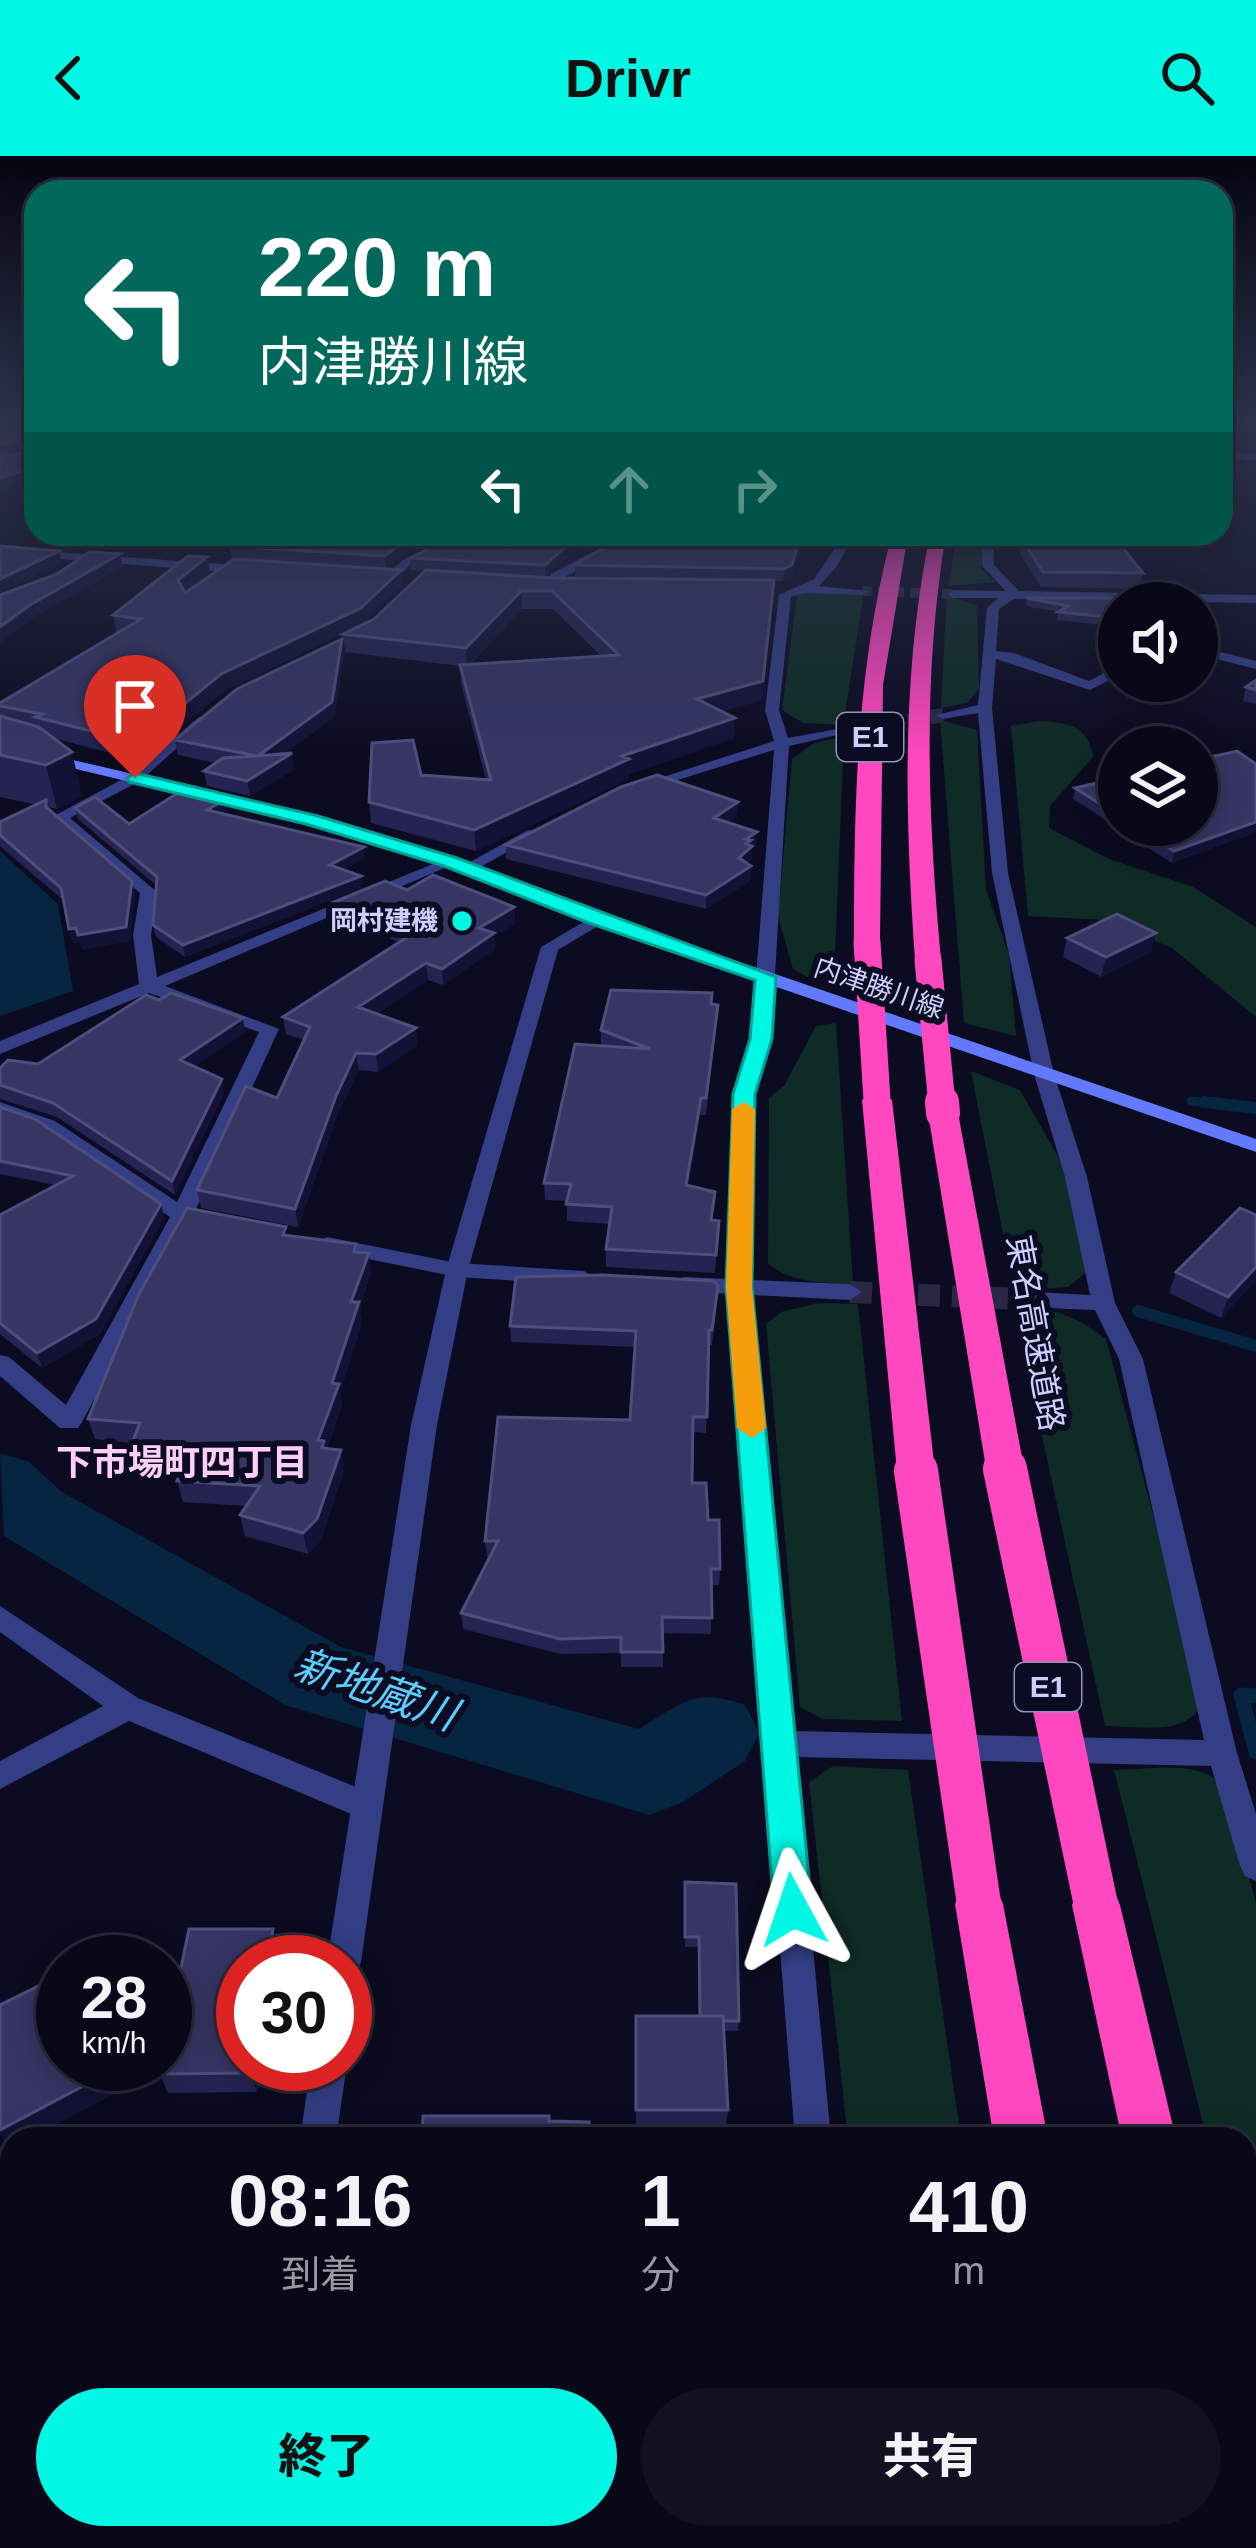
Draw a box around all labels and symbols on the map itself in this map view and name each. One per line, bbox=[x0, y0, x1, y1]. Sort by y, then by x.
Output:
pin bbox=[84, 655, 186, 778]
road number: E1 bbox=[837, 713, 903, 761]
place label: 岡村建機 bbox=[330, 906, 438, 936]
marker: 岡村建機 bbox=[449, 908, 475, 934]
street label: 内津勝川線 bbox=[810, 952, 948, 1024]
street label: 東名高速道路 bbox=[1000, 1232, 1071, 1434]
district label: 下市場町四丁目 bbox=[56, 1442, 308, 1483]
water label: 新地蔵川 bbox=[289, 1640, 467, 1740]
road number: E1 bbox=[1015, 1663, 1081, 1711]
position arrow bbox=[730, 1847, 856, 1973]
speed limit sign: 30 bbox=[216, 1935, 372, 2091]

